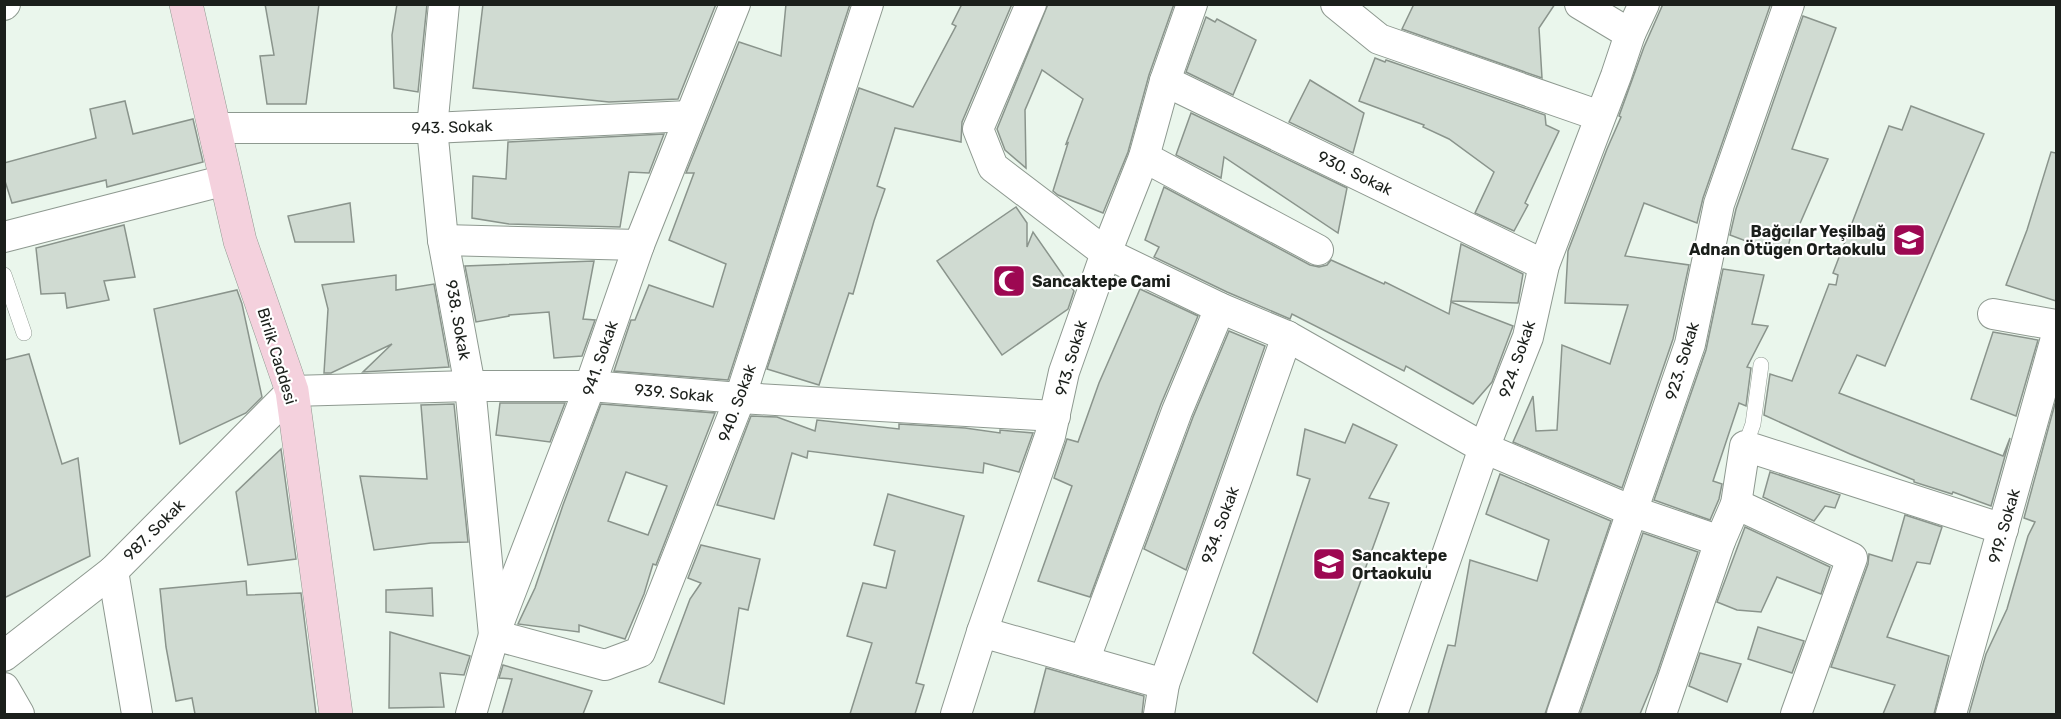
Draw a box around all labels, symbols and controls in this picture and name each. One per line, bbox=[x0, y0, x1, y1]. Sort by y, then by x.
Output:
street label: 943. Sokak bbox=[411, 116, 494, 138]
street label: 930. Sokak bbox=[1314, 147, 1396, 200]
place label: Bağcılar Yeşilbağ Adnan Ötügen Ortaokulu bbox=[1689, 222, 1886, 259]
school or university icon: Bağcılar Yeşilbağ Adnan Ötügen Ortaokulu bbox=[1891, 222, 1927, 258]
mosque icon: Sancaktepe Cami bbox=[991, 263, 1027, 299]
place label: Sancaktepe Cami bbox=[1032, 272, 1170, 291]
street label: 938. Sokak bbox=[442, 278, 475, 362]
street label: Birlik Caddesi bbox=[253, 305, 301, 407]
street label: 941. Sokak bbox=[578, 317, 622, 398]
street label: 913. Sokak bbox=[1051, 317, 1091, 398]
street label: 924. Sokak bbox=[1495, 317, 1539, 400]
street label: 923. Sokak bbox=[1661, 319, 1703, 402]
street label: 940. Sokak bbox=[714, 361, 760, 444]
street label: 939. Sokak bbox=[634, 380, 715, 406]
street label: 934. Sokak bbox=[1197, 483, 1243, 566]
street label: 919. Sokak bbox=[1984, 486, 2024, 566]
street label: 987. Sokak bbox=[119, 495, 189, 565]
school or university icon: Sancaktepe Ortaokulu bbox=[1311, 546, 1347, 582]
place label: Sancaktepe Ortaokulu bbox=[1352, 546, 1447, 583]

